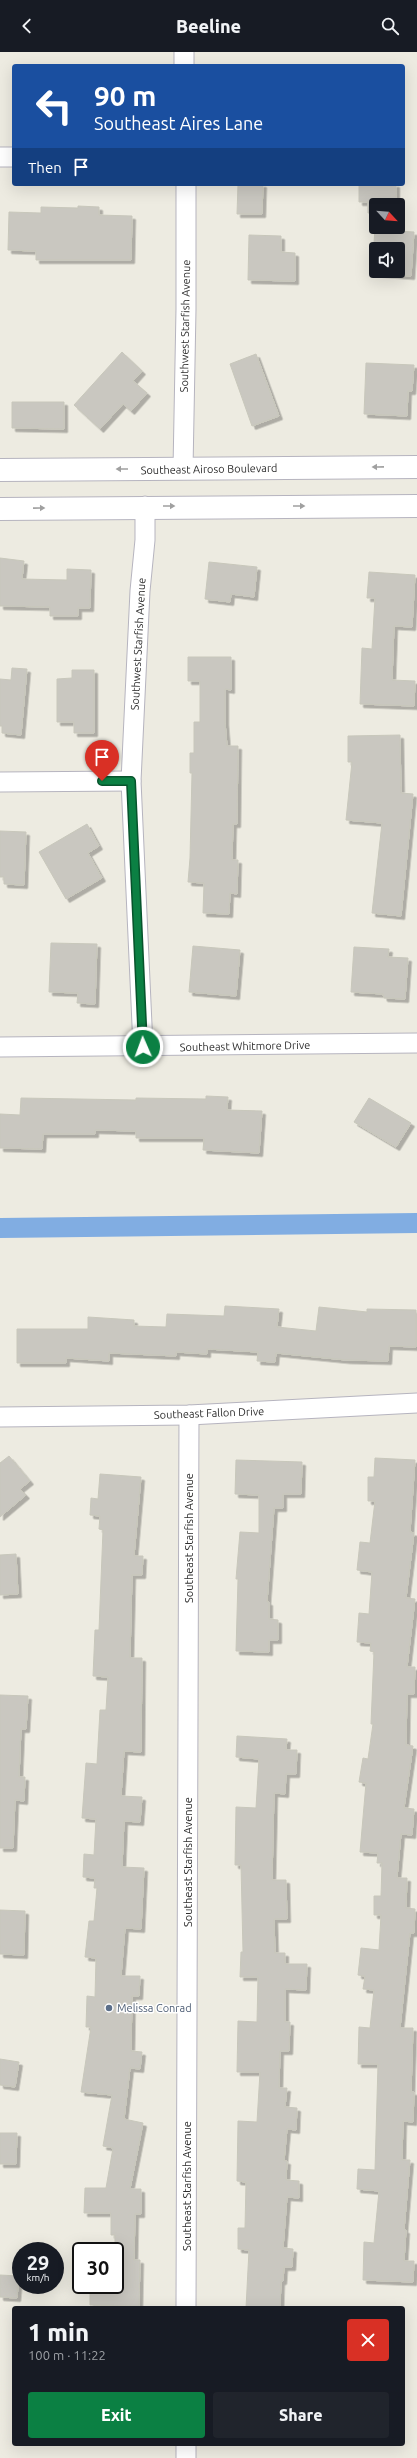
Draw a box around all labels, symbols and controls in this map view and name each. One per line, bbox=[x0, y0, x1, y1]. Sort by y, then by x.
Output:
icon: back bbox=[16, 15, 38, 37]
icon: search bbox=[379, 15, 401, 37]
text: Beeline bbox=[176, 16, 241, 36]
icon: left bbox=[28, 80, 80, 132]
text: 90 m bbox=[94, 80, 156, 111]
text: Southeast Aires Lane bbox=[94, 113, 263, 133]
icon: arrive bbox=[70, 156, 92, 178]
text: Then bbox=[28, 159, 62, 176]
north arrow bbox=[369, 198, 405, 234]
map controls bbox=[369, 198, 405, 278]
button: sound bbox=[369, 242, 405, 278]
street label: Southwest Starfish Avenue bbox=[178, 260, 192, 392]
street label: Southeast Airoso Boulevard bbox=[140, 462, 278, 476]
one-way arrow bbox=[371, 464, 384, 470]
one-way arrow bbox=[116, 466, 128, 473]
one-way arrow bbox=[163, 503, 176, 509]
one-way arrow bbox=[293, 503, 306, 509]
one-way arrow bbox=[33, 505, 46, 511]
street label: Southwest Starfish Avenue bbox=[129, 577, 147, 711]
pin bbox=[85, 740, 119, 781]
icon: arrive bbox=[91, 746, 113, 768]
position arrow bbox=[122, 1026, 164, 1068]
street label: Southeast Whitmore Drive bbox=[180, 1039, 310, 1053]
street label: Southeast Fallon Drive bbox=[154, 1405, 264, 1421]
street label: Southeast Starfish Avenue bbox=[183, 1473, 195, 1603]
street label: Southeast Starfish Avenue bbox=[182, 1797, 194, 1927]
place label: Melissa Conrad bbox=[117, 2002, 192, 2014]
marker: Melissa Conrad bbox=[104, 2003, 114, 2013]
street label: Southeast Starfish Avenue bbox=[181, 2121, 193, 2251]
speed limit sign: 30 bbox=[72, 2242, 124, 2294]
text: 29 bbox=[27, 2251, 49, 2274]
text: km/h bbox=[26, 2272, 50, 2283]
text: 1 min bbox=[28, 2319, 89, 2346]
button: close bbox=[347, 2319, 389, 2361]
text: 100 m · 11:22 bbox=[28, 2348, 106, 2362]
button: Exit bbox=[28, 2392, 205, 2438]
button: Share bbox=[213, 2392, 389, 2438]

